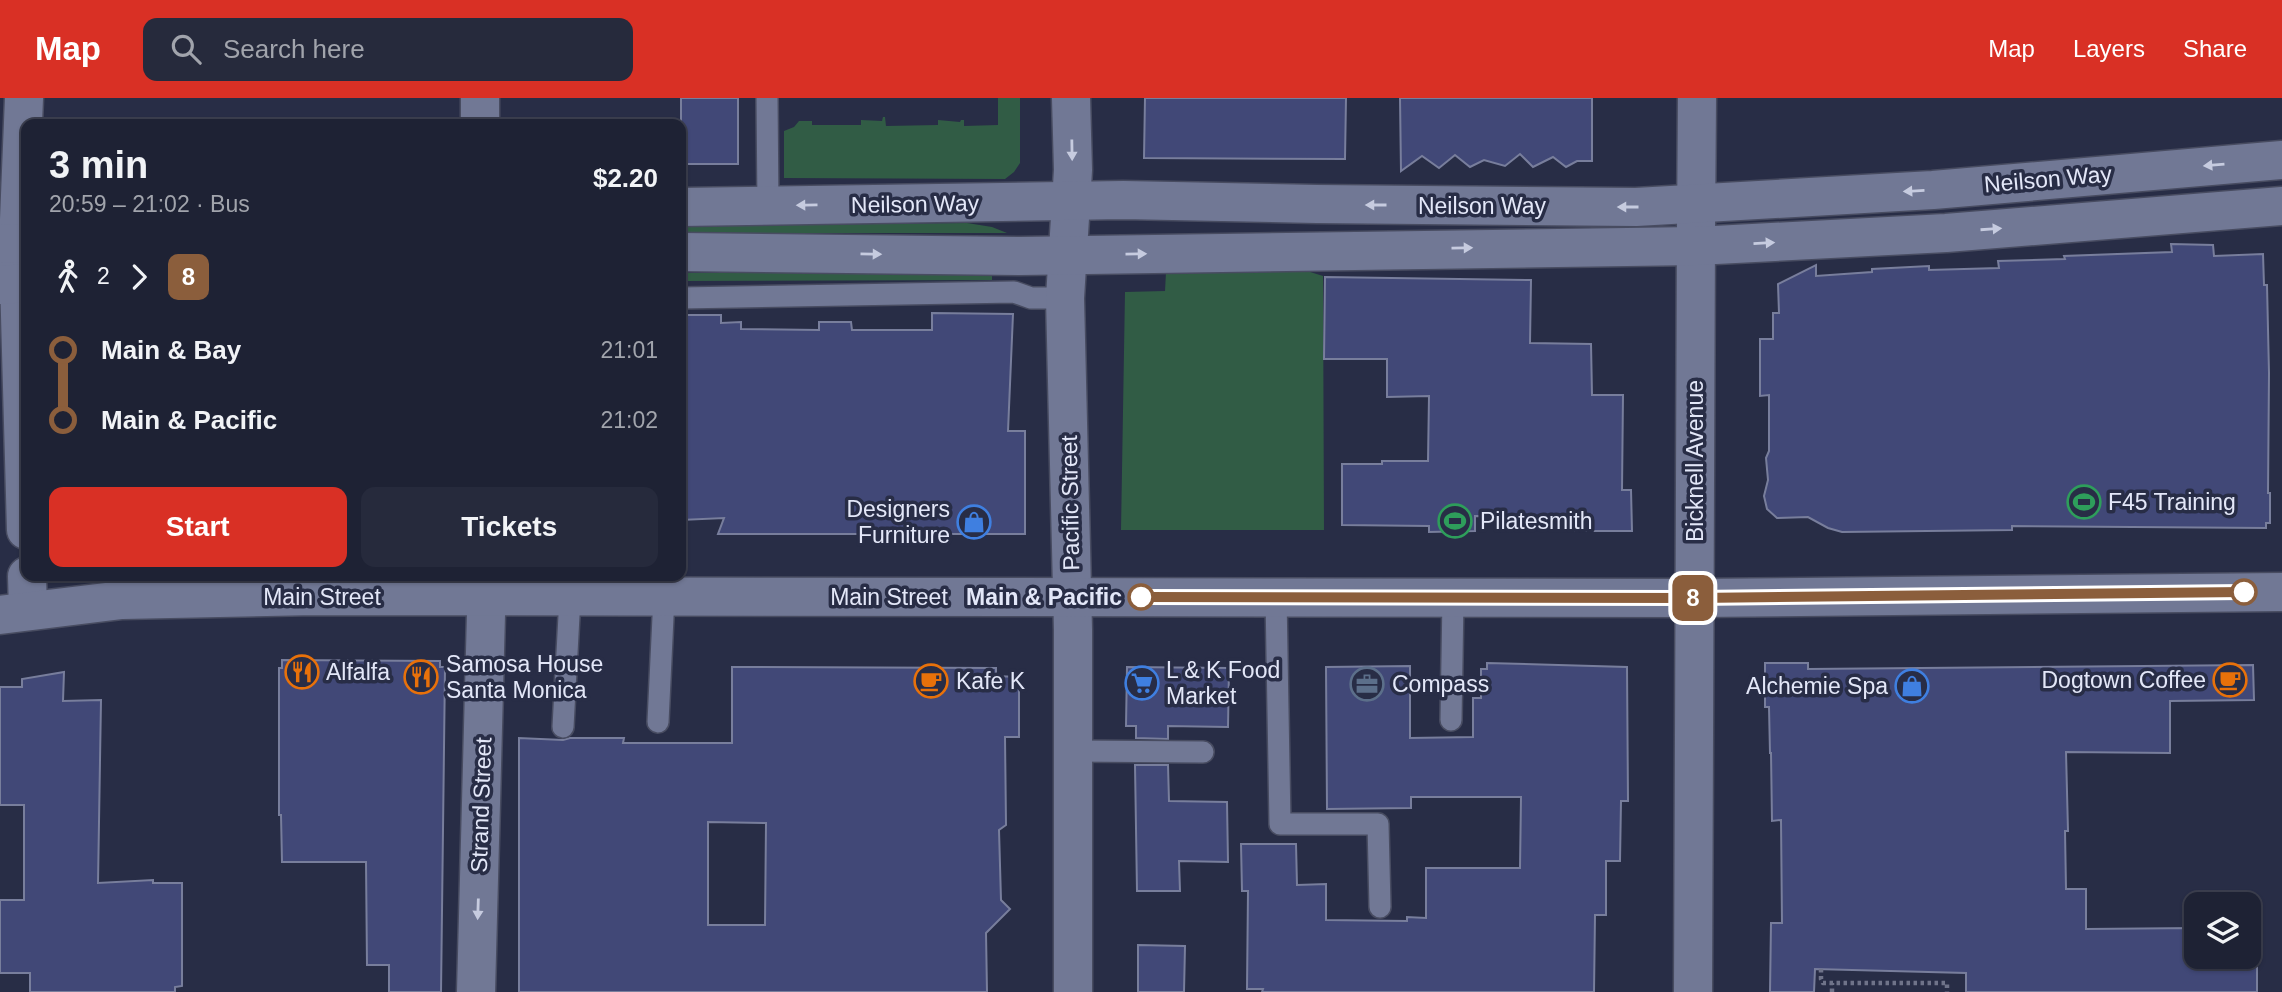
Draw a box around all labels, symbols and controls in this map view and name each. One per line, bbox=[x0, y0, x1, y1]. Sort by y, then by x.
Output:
search box bbox=[143, 18, 633, 81]
text: Map bbox=[35, 30, 101, 67]
icon: search bbox=[167, 30, 205, 68]
text: Search here bbox=[223, 34, 365, 64]
text: Map bbox=[1988, 35, 2035, 62]
text: Layers bbox=[2073, 35, 2145, 62]
text: Share bbox=[2183, 35, 2247, 62]
one-way arrow bbox=[1067, 139, 1078, 161]
text: 3 min bbox=[49, 144, 148, 186]
street label: Neilson Way bbox=[1983, 160, 2114, 198]
one-way arrow bbox=[2203, 160, 2225, 171]
text: $2.20 bbox=[593, 163, 658, 193]
one-way arrow bbox=[1903, 185, 1925, 196]
street label: Neilson Way bbox=[851, 190, 980, 218]
text: 20:59 – 21:02 · Bus bbox=[49, 191, 250, 217]
street label: Neilson Way bbox=[1418, 193, 1547, 219]
one-way arrow bbox=[796, 199, 818, 211]
one-way arrow bbox=[1365, 199, 1387, 211]
one-way arrow bbox=[1617, 201, 1639, 213]
one-way arrow bbox=[1981, 223, 2003, 234]
one-way arrow bbox=[1754, 237, 1776, 248]
one-way arrow bbox=[1451, 243, 1473, 254]
one-way arrow bbox=[861, 248, 883, 260]
one-way arrow bbox=[1126, 248, 1148, 260]
icon: walk bbox=[49, 258, 87, 296]
icon: forward bbox=[120, 258, 158, 296]
text: 2 bbox=[97, 263, 110, 289]
text: 8 bbox=[182, 263, 195, 290]
text: Main & Bay bbox=[101, 335, 241, 365]
text: 21:01 bbox=[600, 337, 658, 363]
street label: Bicknell Avenue bbox=[1682, 380, 1708, 542]
text: Main & Pacific bbox=[101, 405, 277, 435]
text: 21:02 bbox=[600, 407, 658, 433]
street label: Pacific Street bbox=[1056, 434, 1084, 571]
sports icon: F45 Training bbox=[2065, 483, 2103, 521]
button: Start bbox=[49, 487, 347, 567]
button: Tickets bbox=[361, 487, 658, 567]
place label: F45 Training bbox=[2108, 489, 2236, 515]
place label: Designers Furniture bbox=[846, 496, 950, 548]
sports icon: Pilatesmith bbox=[1436, 502, 1474, 540]
shop icon: Designers Furniture bbox=[955, 503, 993, 541]
place label: Pilatesmith bbox=[1480, 508, 1592, 534]
line badge: 8 bbox=[1670, 575, 1716, 621]
unlabelled marker bbox=[2231, 579, 2257, 605]
street label: Main Street bbox=[263, 584, 381, 610]
street label: Main Street bbox=[830, 584, 948, 610]
place label: Main & Pacific bbox=[966, 584, 1122, 610]
marker: Main & Pacific bbox=[1128, 584, 1154, 610]
text: 8 bbox=[1686, 584, 1700, 611]
place label: Samosa House Santa Monica bbox=[446, 651, 603, 703]
restaurant icon: Alfalfa bbox=[283, 653, 321, 691]
place label: L & K Food Market bbox=[1166, 657, 1280, 709]
restaurant icon: Samosa House Santa Monica bbox=[402, 658, 440, 696]
place label: Alfalfa bbox=[326, 659, 390, 685]
cafe icon: Dogtown Coffee bbox=[2211, 661, 2249, 699]
cafe icon: Kafe K bbox=[912, 662, 950, 700]
supermarket icon: L & K Food Market bbox=[1123, 664, 1161, 702]
office icon: Compass bbox=[1348, 665, 1386, 703]
shop icon: Alchemie Spa bbox=[1893, 667, 1931, 705]
place label: Dogtown Coffee bbox=[2041, 667, 2206, 693]
place label: Kafe K bbox=[956, 668, 1026, 694]
place label: Compass bbox=[1392, 671, 1489, 697]
place label: Alchemie Spa bbox=[1746, 673, 1888, 699]
street label: Strand Street bbox=[466, 736, 496, 873]
map controls bbox=[2184, 892, 2261, 969]
button: layers bbox=[2184, 892, 2261, 969]
one-way arrow bbox=[472, 899, 484, 921]

